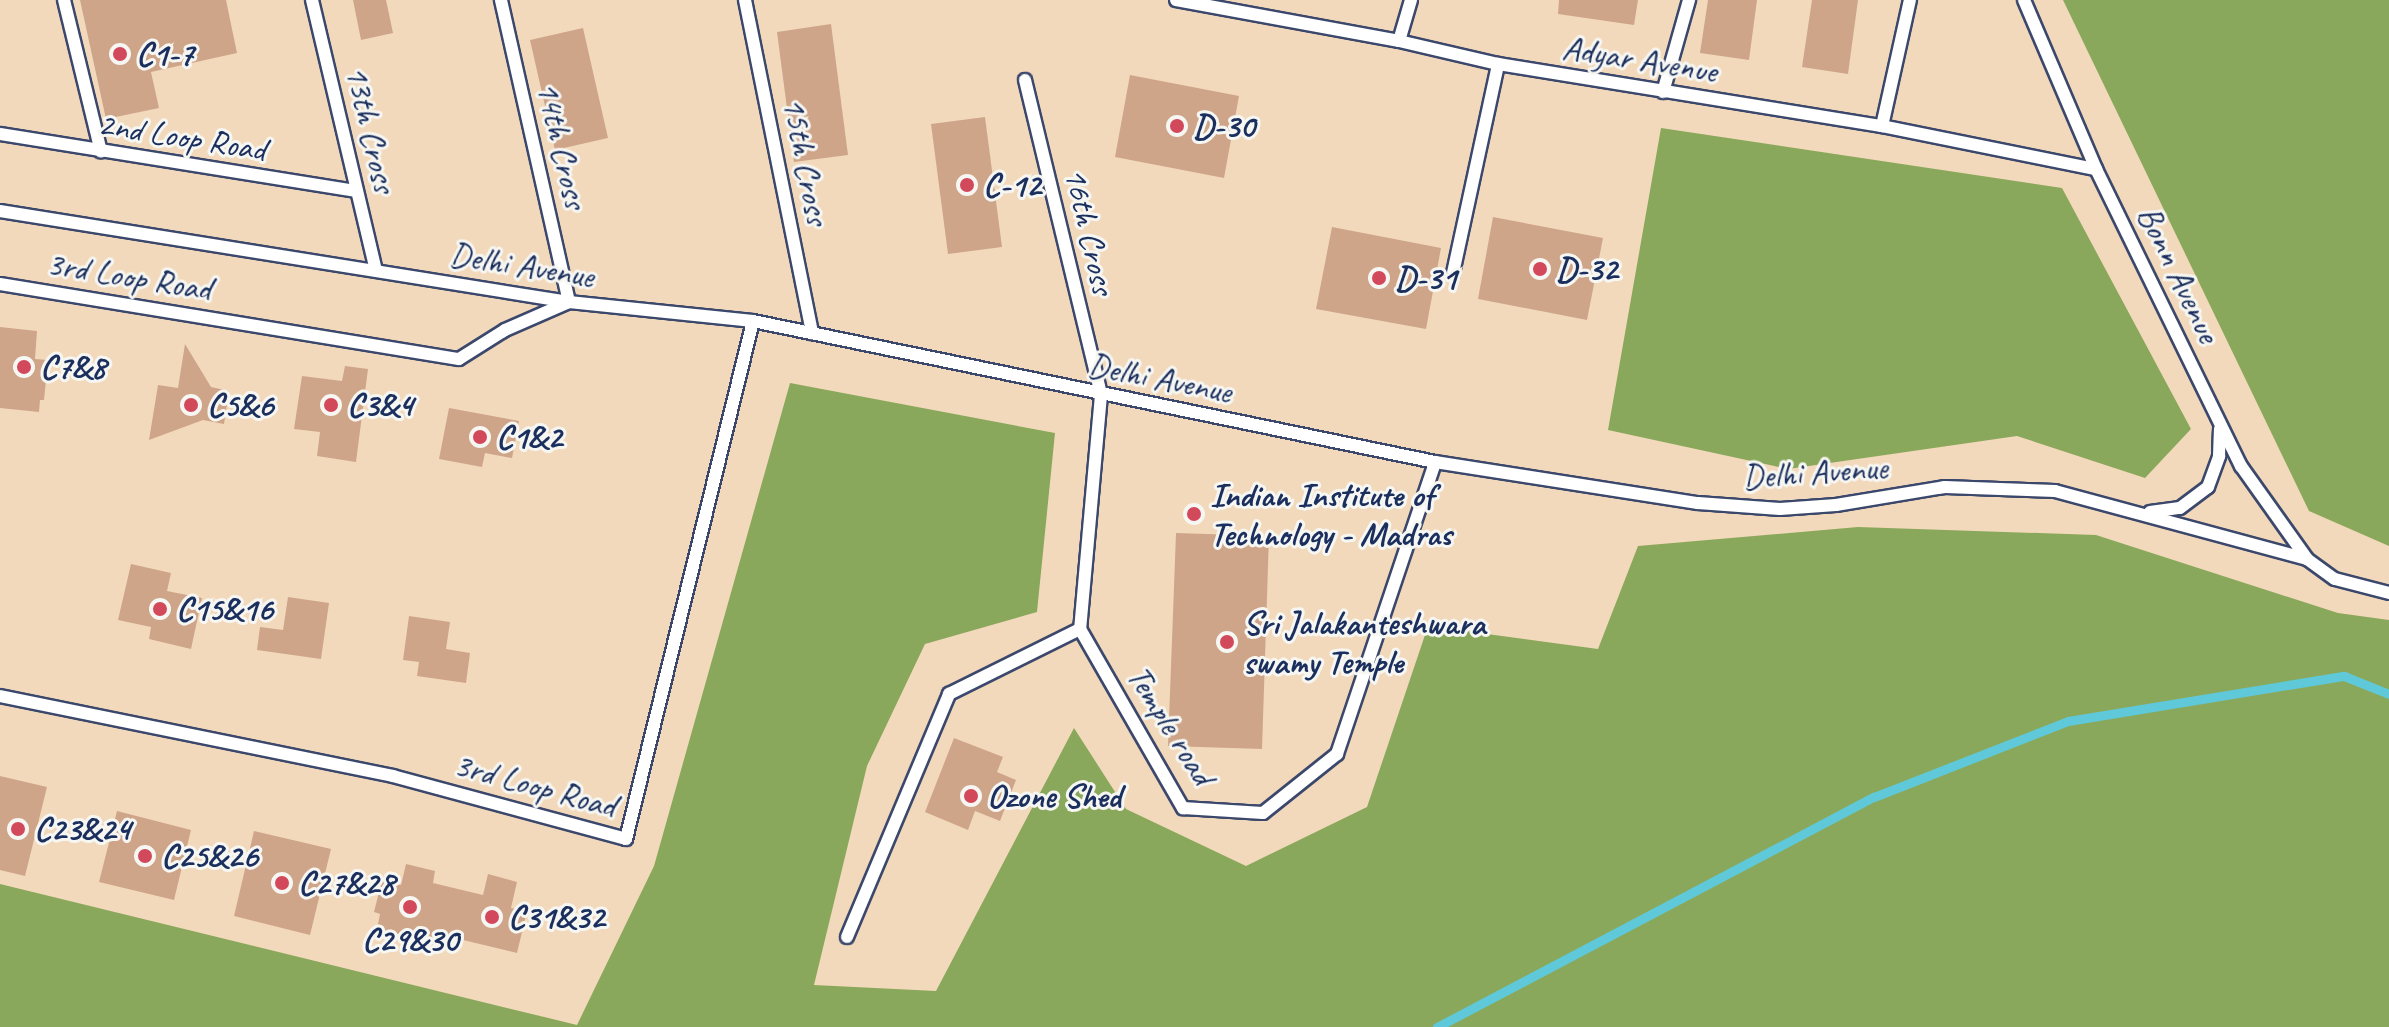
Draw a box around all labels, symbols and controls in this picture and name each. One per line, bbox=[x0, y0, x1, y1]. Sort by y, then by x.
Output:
street label: Adyar Avenue bbox=[1560, 27, 1720, 91]
place label: C1-7 bbox=[136, 34, 194, 74]
marker: C1-7 bbox=[111, 45, 129, 63]
street label: 13th Cross bbox=[337, 62, 405, 196]
street label: 14th Cross bbox=[528, 78, 596, 212]
street label: 15th Cross bbox=[774, 94, 838, 228]
street label: 2nd Loop Road bbox=[96, 103, 268, 169]
place label: D-30 bbox=[1193, 106, 1255, 146]
marker: D-30 bbox=[1168, 117, 1186, 135]
street label: 16th Cross bbox=[1056, 164, 1124, 298]
place label: C-12 bbox=[983, 165, 1041, 205]
marker: C-12 bbox=[958, 176, 976, 194]
street label: Bonn Avenue bbox=[2129, 199, 2229, 349]
street label: Delhi Avenue bbox=[447, 233, 597, 297]
street label: 3rd Loop Road bbox=[44, 243, 214, 309]
place label: D-32 bbox=[1556, 249, 1618, 289]
place label: D-31 bbox=[1395, 258, 1457, 298]
marker: D-32 bbox=[1531, 260, 1549, 278]
marker: D-31 bbox=[1370, 269, 1388, 287]
street label: Delhi Avenue bbox=[1085, 344, 1235, 412]
place label: C7&8 bbox=[40, 347, 106, 387]
marker: C7&8 bbox=[15, 358, 33, 376]
place label: C5&6 bbox=[207, 385, 273, 425]
place label: C3&4 bbox=[347, 385, 413, 425]
marker: C5&6 bbox=[182, 396, 200, 414]
marker: C3&4 bbox=[322, 396, 340, 414]
place label: C1&2 bbox=[496, 417, 562, 457]
marker: C1&2 bbox=[471, 428, 489, 446]
street label: Delhi Avenue bbox=[1741, 447, 1889, 497]
place label: Indian Institute of Technology - Madras bbox=[1210, 474, 1451, 554]
marker: Indian Institute of Technology - Madras bbox=[1185, 505, 1203, 523]
place label: C15&16 bbox=[176, 589, 273, 629]
marker: C15&16 bbox=[151, 600, 169, 618]
place label: Sri Jalakanteshwara swamy Temple bbox=[1243, 602, 1483, 682]
marker: Sri Jalakanteshwara swamy Temple bbox=[1218, 633, 1236, 651]
street label: Temple road bbox=[1119, 658, 1223, 792]
street label: 3rd Loop Road bbox=[450, 744, 620, 826]
place label: Ozone Shed bbox=[987, 776, 1122, 816]
marker: Ozone Shed bbox=[962, 787, 980, 805]
place label: C23&24 bbox=[34, 809, 131, 849]
marker: C23&24 bbox=[9, 820, 27, 838]
place label: C25&26 bbox=[161, 836, 258, 876]
marker: C25&26 bbox=[136, 847, 154, 865]
place label: C27&28 bbox=[298, 863, 394, 903]
marker: C27&28 bbox=[273, 874, 291, 892]
place label: C31&32 bbox=[508, 897, 605, 937]
marker: C29&30 bbox=[401, 898, 419, 916]
marker: C31&32 bbox=[483, 908, 501, 926]
place label: C29&30 bbox=[362, 920, 458, 960]

